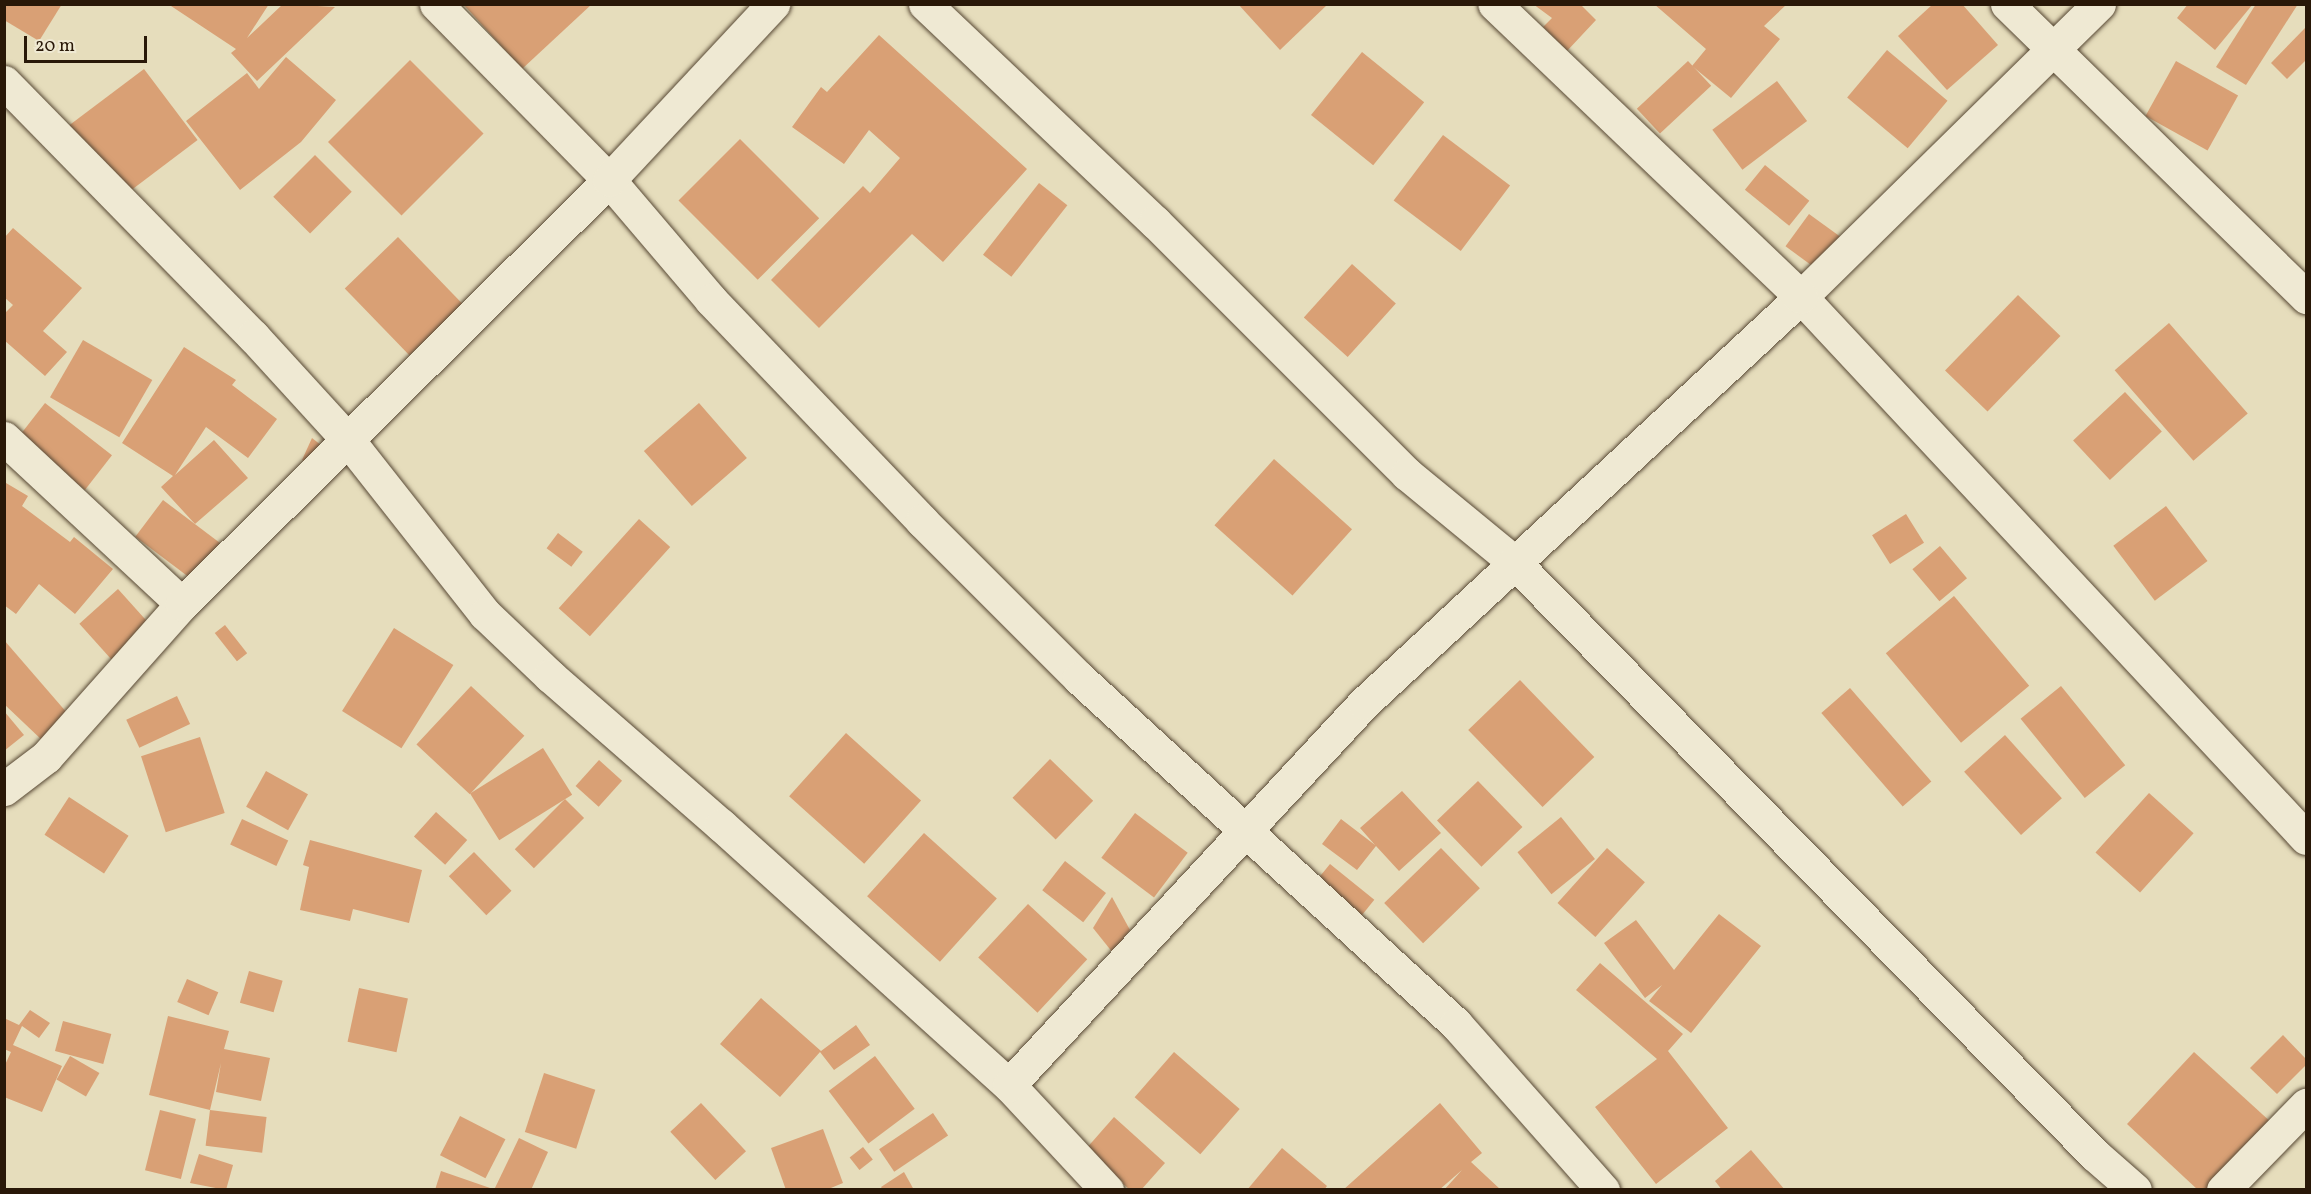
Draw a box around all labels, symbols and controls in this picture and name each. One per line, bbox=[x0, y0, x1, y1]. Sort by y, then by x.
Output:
scale bar bbox=[27, 24, 150, 62]
text: 20 m bbox=[35, 34, 75, 59]

